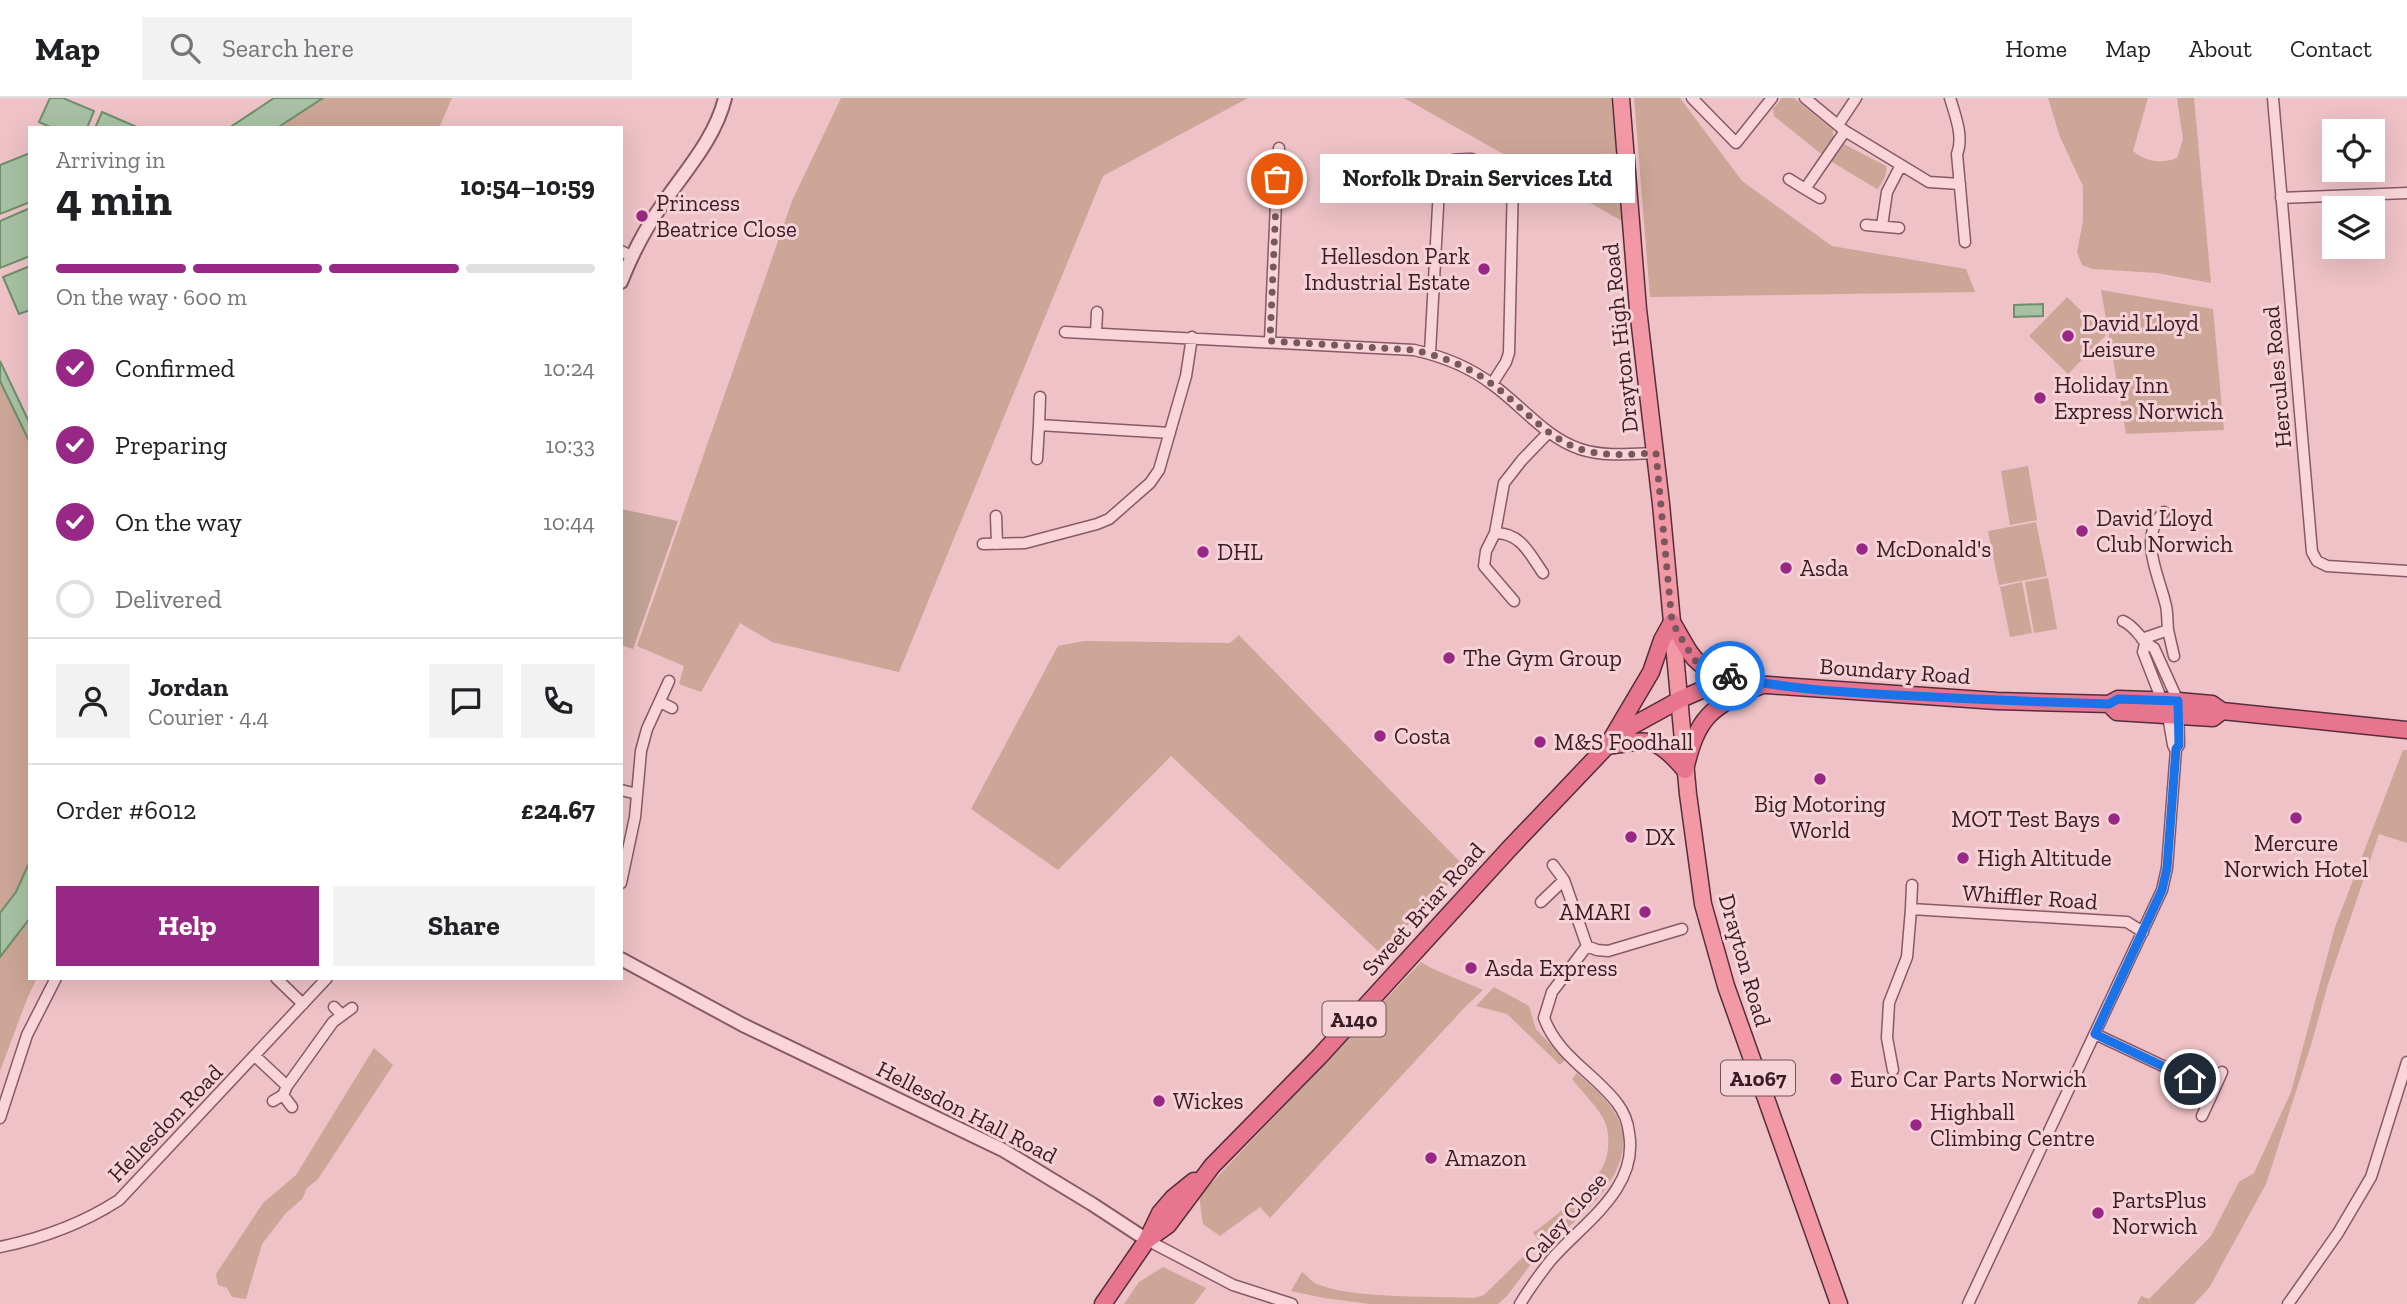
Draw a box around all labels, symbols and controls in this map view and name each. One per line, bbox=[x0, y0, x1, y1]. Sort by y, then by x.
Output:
search box bbox=[142, 17, 632, 80]
text: Map bbox=[35, 29, 100, 68]
icon: search bbox=[166, 29, 204, 67]
text: Search here bbox=[222, 32, 354, 64]
text: Home bbox=[2005, 34, 2067, 63]
text: Map bbox=[2105, 34, 2151, 63]
text: About bbox=[2189, 34, 2252, 63]
text: Contact bbox=[2290, 34, 2372, 63]
map controls bbox=[2322, 119, 2385, 259]
button: locate bbox=[2322, 119, 2385, 182]
text: Arriving in bbox=[56, 146, 165, 174]
pin bbox=[1247, 149, 1307, 209]
callout: Norfolk Drain Services Ltd bbox=[1319, 154, 1634, 204]
icon: bag bbox=[1258, 160, 1296, 198]
text: Norfolk Drain Services Ltd bbox=[1343, 164, 1612, 192]
text: 10:54–10:59 bbox=[460, 170, 595, 202]
text: 4 min bbox=[56, 172, 172, 227]
place label: Princess Beatrice Close bbox=[656, 189, 797, 243]
button: layers bbox=[2322, 196, 2385, 259]
marker: Princess Beatrice Close bbox=[634, 208, 650, 224]
street label: Drayton High Road bbox=[1596, 241, 1644, 434]
place label: Hellesdon Park Industrial Estate bbox=[1304, 242, 1470, 296]
marker: Hellesdon Park Industrial Estate bbox=[1476, 261, 1492, 277]
text: On the way · 600 m bbox=[56, 283, 247, 311]
street label: Hercules Road bbox=[2257, 304, 2297, 449]
place label: David Lloyd Leisure bbox=[2082, 309, 2199, 363]
marker: David Lloyd Leisure bbox=[2060, 328, 2076, 344]
icon: check bbox=[56, 349, 94, 387]
text: Confirmed bbox=[115, 352, 235, 384]
text: 10:24 bbox=[544, 354, 595, 382]
place label: Holiday Inn Express Norwich bbox=[2054, 371, 2223, 425]
marker: Holiday Inn Express Norwich bbox=[2032, 390, 2048, 406]
icon: check bbox=[56, 426, 94, 464]
text: Preparing bbox=[115, 429, 227, 461]
text: 10:33 bbox=[545, 431, 595, 459]
icon: check bbox=[56, 503, 94, 541]
place label: David Lloyd Club Norwich bbox=[2096, 504, 2233, 558]
text: On the way bbox=[115, 506, 242, 538]
text: 10:44 bbox=[543, 508, 595, 536]
marker: David Lloyd Club Norwich bbox=[2074, 523, 2090, 539]
place label: McDonald's bbox=[1876, 535, 1991, 563]
place label: DHL bbox=[1217, 538, 1263, 566]
marker: McDonald's bbox=[1854, 541, 1870, 557]
marker: DHL bbox=[1195, 544, 1211, 560]
place label: Asda bbox=[1800, 554, 1849, 582]
marker: Asda bbox=[1778, 560, 1794, 576]
text: Delivered bbox=[115, 583, 222, 615]
courier bbox=[1695, 641, 1765, 711]
place label: The Gym Group bbox=[1463, 644, 1622, 672]
marker: The Gym Group bbox=[1441, 650, 1457, 666]
street label: Boundary Road bbox=[1819, 652, 1972, 690]
icon: bike bbox=[1711, 657, 1749, 695]
button: person bbox=[56, 664, 130, 738]
button: chat bbox=[429, 664, 503, 738]
button: phone bbox=[521, 664, 595, 738]
text: Jordan bbox=[148, 671, 228, 703]
text: Courier · 4.4 bbox=[148, 703, 269, 731]
place label: Costa bbox=[1394, 722, 1450, 750]
marker: Costa bbox=[1372, 728, 1388, 744]
place label: M&S Foodhall bbox=[1554, 728, 1693, 756]
marker: M&S Foodhall bbox=[1532, 734, 1548, 750]
marker: Big Motoring World bbox=[1812, 771, 1828, 787]
place label: Big Motoring World bbox=[1754, 790, 1886, 844]
text: Order #6012 bbox=[56, 794, 196, 826]
text: £24.67 bbox=[521, 794, 595, 826]
place label: MOT Test Bays bbox=[1951, 805, 2100, 833]
marker: Mercure Norwich Hotel bbox=[2288, 810, 2304, 826]
marker: MOT Test Bays bbox=[2106, 811, 2122, 827]
place label: DX bbox=[1645, 823, 1675, 851]
marker: DX bbox=[1623, 829, 1639, 845]
place label: Mercure Norwich Hotel bbox=[2224, 829, 2368, 883]
street label: Sweet Briar Road bbox=[1356, 836, 1490, 982]
place label: High Altitude bbox=[1977, 844, 2111, 872]
marker: High Altitude bbox=[1955, 850, 1971, 866]
street label: Whiffler Road bbox=[1961, 878, 2099, 916]
button: Help bbox=[56, 886, 319, 966]
button: Share bbox=[333, 886, 595, 966]
street label: Drayton Road bbox=[1713, 891, 1777, 1030]
place label: AMARI bbox=[1559, 898, 1631, 926]
marker: AMARI bbox=[1637, 904, 1653, 920]
place label: Asda Express bbox=[1485, 954, 1618, 982]
marker: Asda Express bbox=[1463, 960, 1479, 976]
road number: A140 bbox=[1322, 1002, 1386, 1037]
pin bbox=[2160, 1049, 2220, 1109]
street label: Hellesdon Hall Road bbox=[872, 1054, 1062, 1170]
street label: Hellesdon Road bbox=[102, 1058, 228, 1188]
road number: A1067 bbox=[1721, 1060, 1795, 1096]
icon: home bbox=[2171, 1060, 2209, 1098]
place label: Euro Car Parts Norwich bbox=[1850, 1065, 2087, 1093]
marker: Euro Car Parts Norwich bbox=[1828, 1071, 1844, 1087]
place label: Wickes bbox=[1173, 1087, 1244, 1115]
marker: Wickes bbox=[1151, 1093, 1167, 1109]
place label: Highball Climbing Centre bbox=[1930, 1098, 2095, 1152]
marker: Highball Climbing Centre bbox=[1908, 1117, 1924, 1133]
place label: Amazon bbox=[1445, 1144, 1527, 1172]
marker: Amazon bbox=[1423, 1150, 1439, 1166]
street label: Caley Close bbox=[1518, 1166, 1612, 1270]
place label: PartsPlus Norwich bbox=[2112, 1186, 2206, 1240]
marker: PartsPlus Norwich bbox=[2090, 1205, 2106, 1221]

